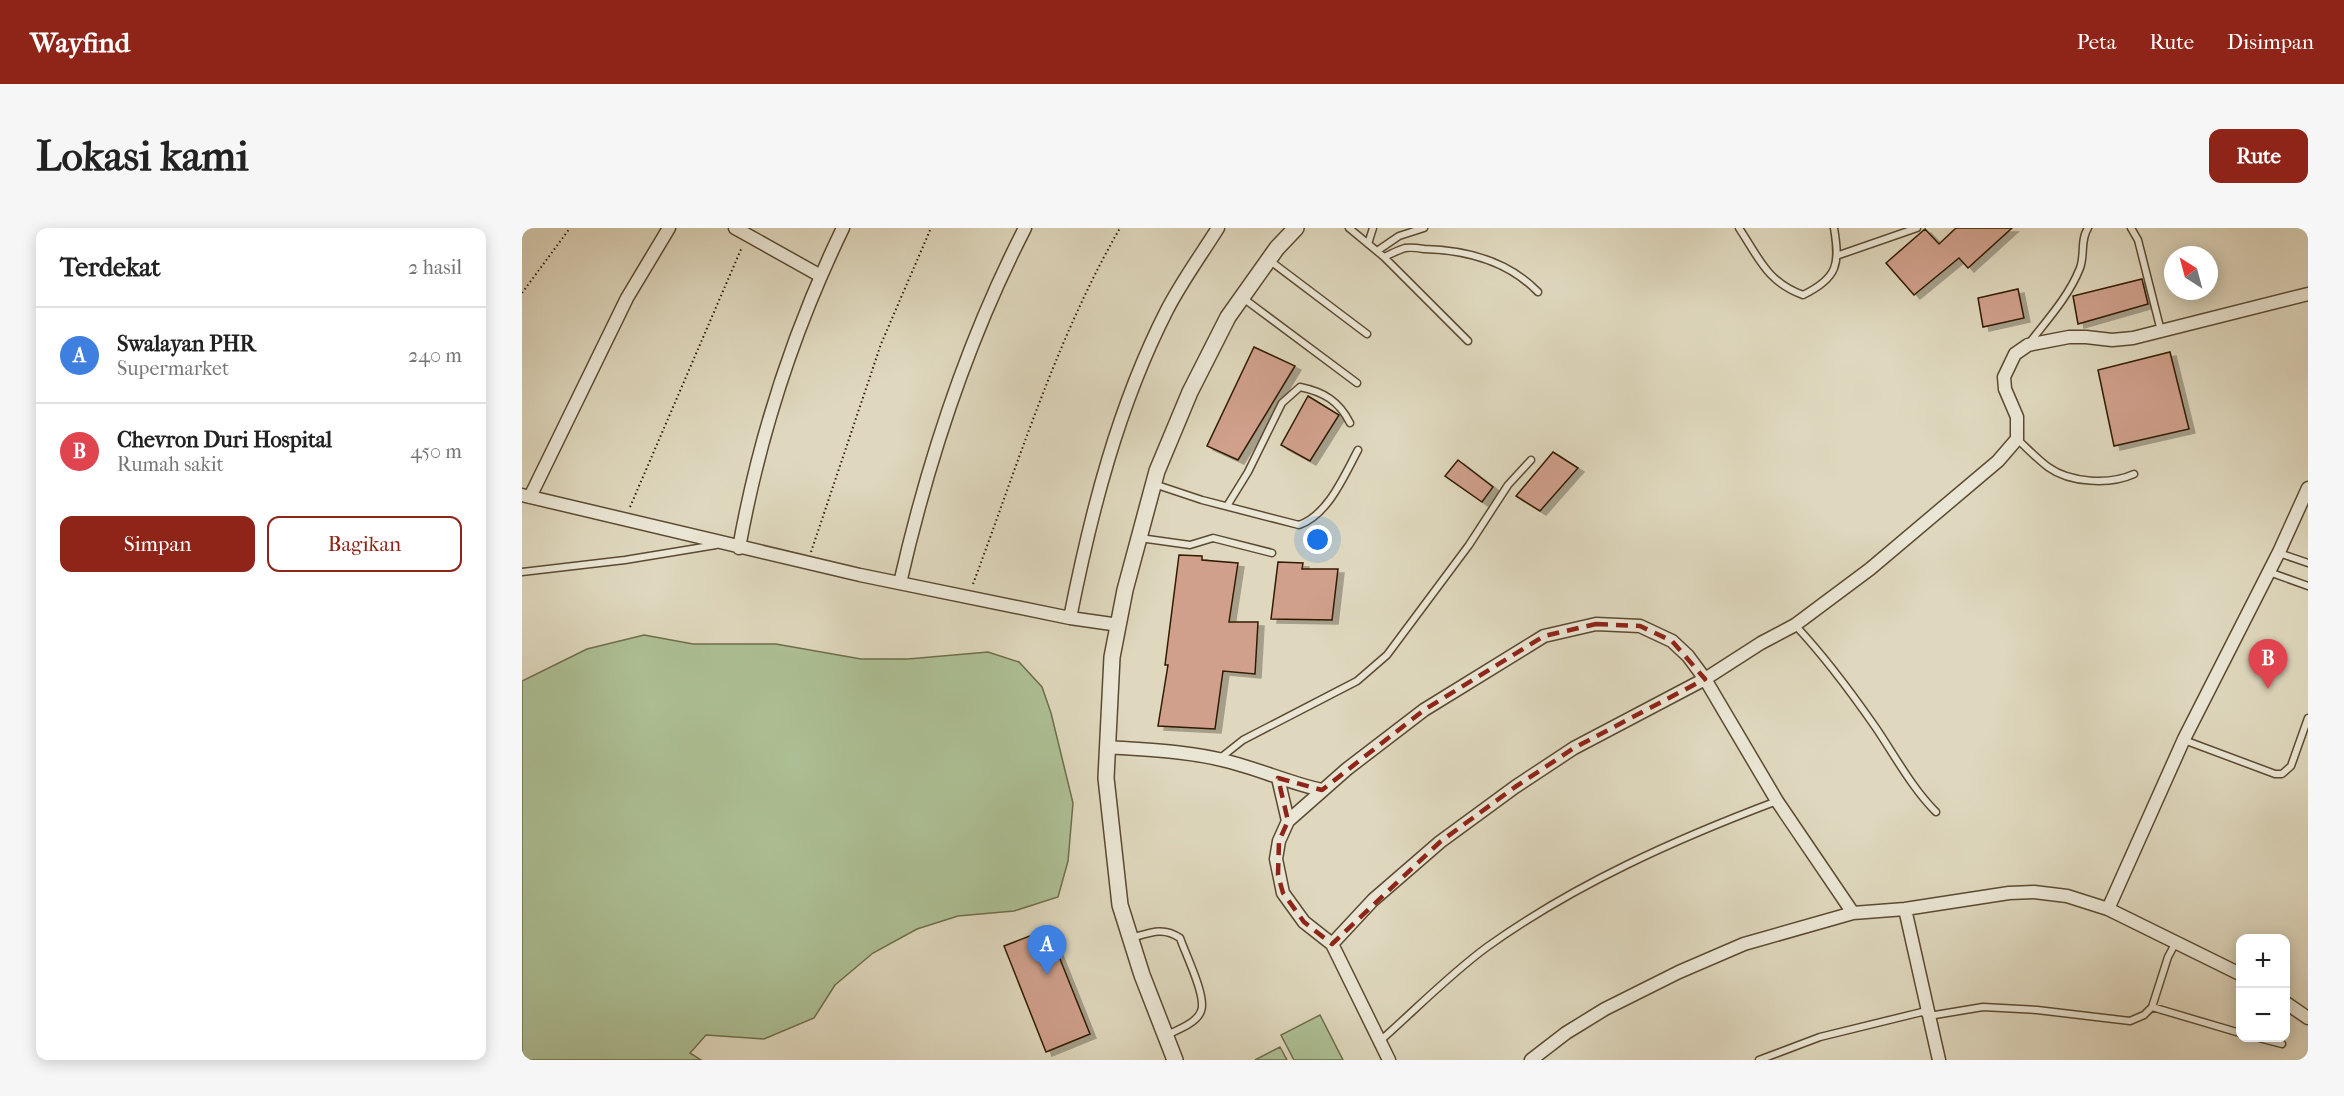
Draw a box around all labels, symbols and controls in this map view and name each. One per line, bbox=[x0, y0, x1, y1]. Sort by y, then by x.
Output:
text: Wayfind bbox=[30, 26, 130, 59]
text: Peta bbox=[2077, 30, 2116, 54]
text: Rute bbox=[2149, 30, 2194, 54]
text: Disimpan bbox=[2227, 30, 2314, 54]
button: Rute bbox=[2209, 129, 2308, 183]
text: Lokasi kami bbox=[36, 132, 249, 181]
north arrow bbox=[2164, 246, 2218, 300]
text: Terdekat bbox=[60, 252, 161, 283]
text: 2 hasil bbox=[408, 256, 462, 279]
text: Swalayan PHR bbox=[117, 331, 256, 357]
text: A bbox=[73, 344, 86, 367]
text: 240 m bbox=[408, 344, 462, 367]
text: Supermarket bbox=[117, 357, 229, 380]
text: Chevron Duri Hospital bbox=[117, 427, 332, 453]
text: B bbox=[73, 440, 86, 463]
text: 450 m bbox=[410, 440, 462, 463]
text: Rumah sakit bbox=[117, 453, 224, 476]
button: Simpan bbox=[60, 516, 255, 572]
button: Bagikan bbox=[267, 516, 462, 572]
your location bbox=[1303, 525, 1332, 554]
pin: B bbox=[2248, 640, 2288, 689]
pin: A bbox=[1028, 926, 1066, 975]
map controls bbox=[2236, 934, 2290, 1042]
button: + bbox=[2236, 934, 2290, 988]
button: − bbox=[2236, 988, 2290, 1042]

